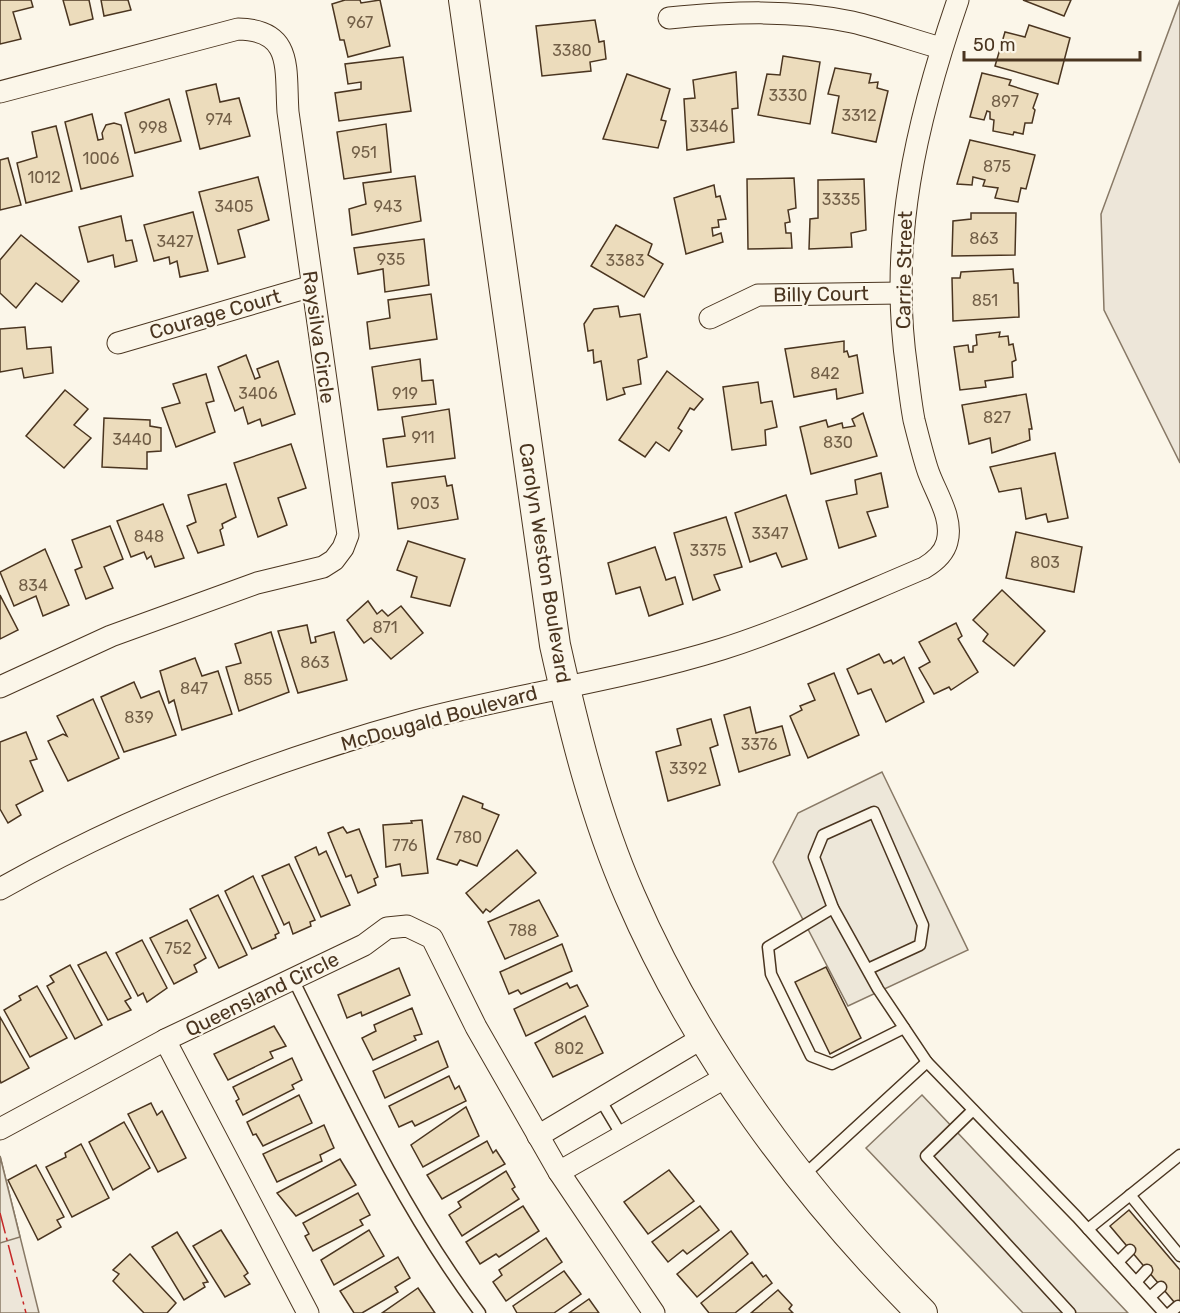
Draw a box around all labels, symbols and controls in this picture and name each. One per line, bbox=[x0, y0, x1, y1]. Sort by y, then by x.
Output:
house number: 967 bbox=[347, 13, 373, 32]
scale bar bbox=[964, 24, 1140, 62]
text: 50 m bbox=[973, 34, 1016, 56]
house number: 3380 bbox=[552, 41, 592, 60]
house number: 3330 bbox=[768, 86, 808, 105]
house number: 897 bbox=[991, 92, 1019, 111]
house number: 3312 bbox=[841, 106, 877, 125]
house number: 974 bbox=[205, 110, 233, 129]
house number: 3346 bbox=[690, 117, 729, 136]
house number: 998 bbox=[138, 118, 168, 137]
house number: 951 bbox=[351, 143, 377, 162]
house number: 1006 bbox=[83, 149, 120, 168]
house number: 875 bbox=[983, 157, 1011, 176]
house number: 1012 bbox=[27, 168, 61, 187]
house number: 3335 bbox=[822, 190, 860, 209]
house number: 3405 bbox=[214, 197, 254, 216]
house number: 943 bbox=[374, 197, 402, 216]
street label: Carrie Street bbox=[891, 210, 917, 329]
house number: 863 bbox=[969, 229, 999, 248]
house number: 3427 bbox=[156, 232, 194, 251]
house number: 935 bbox=[377, 250, 405, 269]
house number: 3383 bbox=[605, 251, 645, 270]
street label: Raysilva Circle bbox=[298, 269, 340, 405]
street label: Billy Court bbox=[773, 281, 869, 307]
street label: Courage Court bbox=[147, 284, 284, 344]
house number: 851 bbox=[972, 291, 998, 310]
house number: 842 bbox=[810, 364, 840, 383]
house number: 3406 bbox=[238, 384, 278, 403]
house number: 919 bbox=[392, 384, 418, 403]
house number: 827 bbox=[983, 408, 1011, 427]
house number: 911 bbox=[411, 428, 435, 447]
house number: 3440 bbox=[112, 430, 152, 449]
house number: 830 bbox=[823, 433, 853, 452]
street label: Carolyn Weston Boulevard bbox=[514, 441, 576, 685]
house number: 903 bbox=[410, 494, 440, 513]
house number: 3347 bbox=[751, 524, 789, 543]
house number: 848 bbox=[134, 527, 164, 546]
house number: 3375 bbox=[690, 541, 726, 560]
house number: 803 bbox=[1030, 553, 1060, 572]
house number: 834 bbox=[18, 576, 48, 595]
house number: 871 bbox=[372, 618, 398, 637]
house number: 863 bbox=[300, 653, 330, 672]
house number: 855 bbox=[243, 670, 273, 689]
house number: 847 bbox=[180, 679, 208, 698]
street label: McDougald Boulevard bbox=[338, 680, 540, 756]
house number: 839 bbox=[124, 708, 154, 727]
house number: 3376 bbox=[741, 735, 778, 754]
house number: 3392 bbox=[669, 759, 707, 778]
house number: 780 bbox=[454, 828, 482, 847]
house number: 776 bbox=[392, 836, 418, 855]
house number: 788 bbox=[509, 921, 537, 940]
house number: 752 bbox=[164, 939, 192, 958]
street label: Queensland Circle bbox=[181, 946, 343, 1042]
house number: 802 bbox=[554, 1039, 584, 1058]

